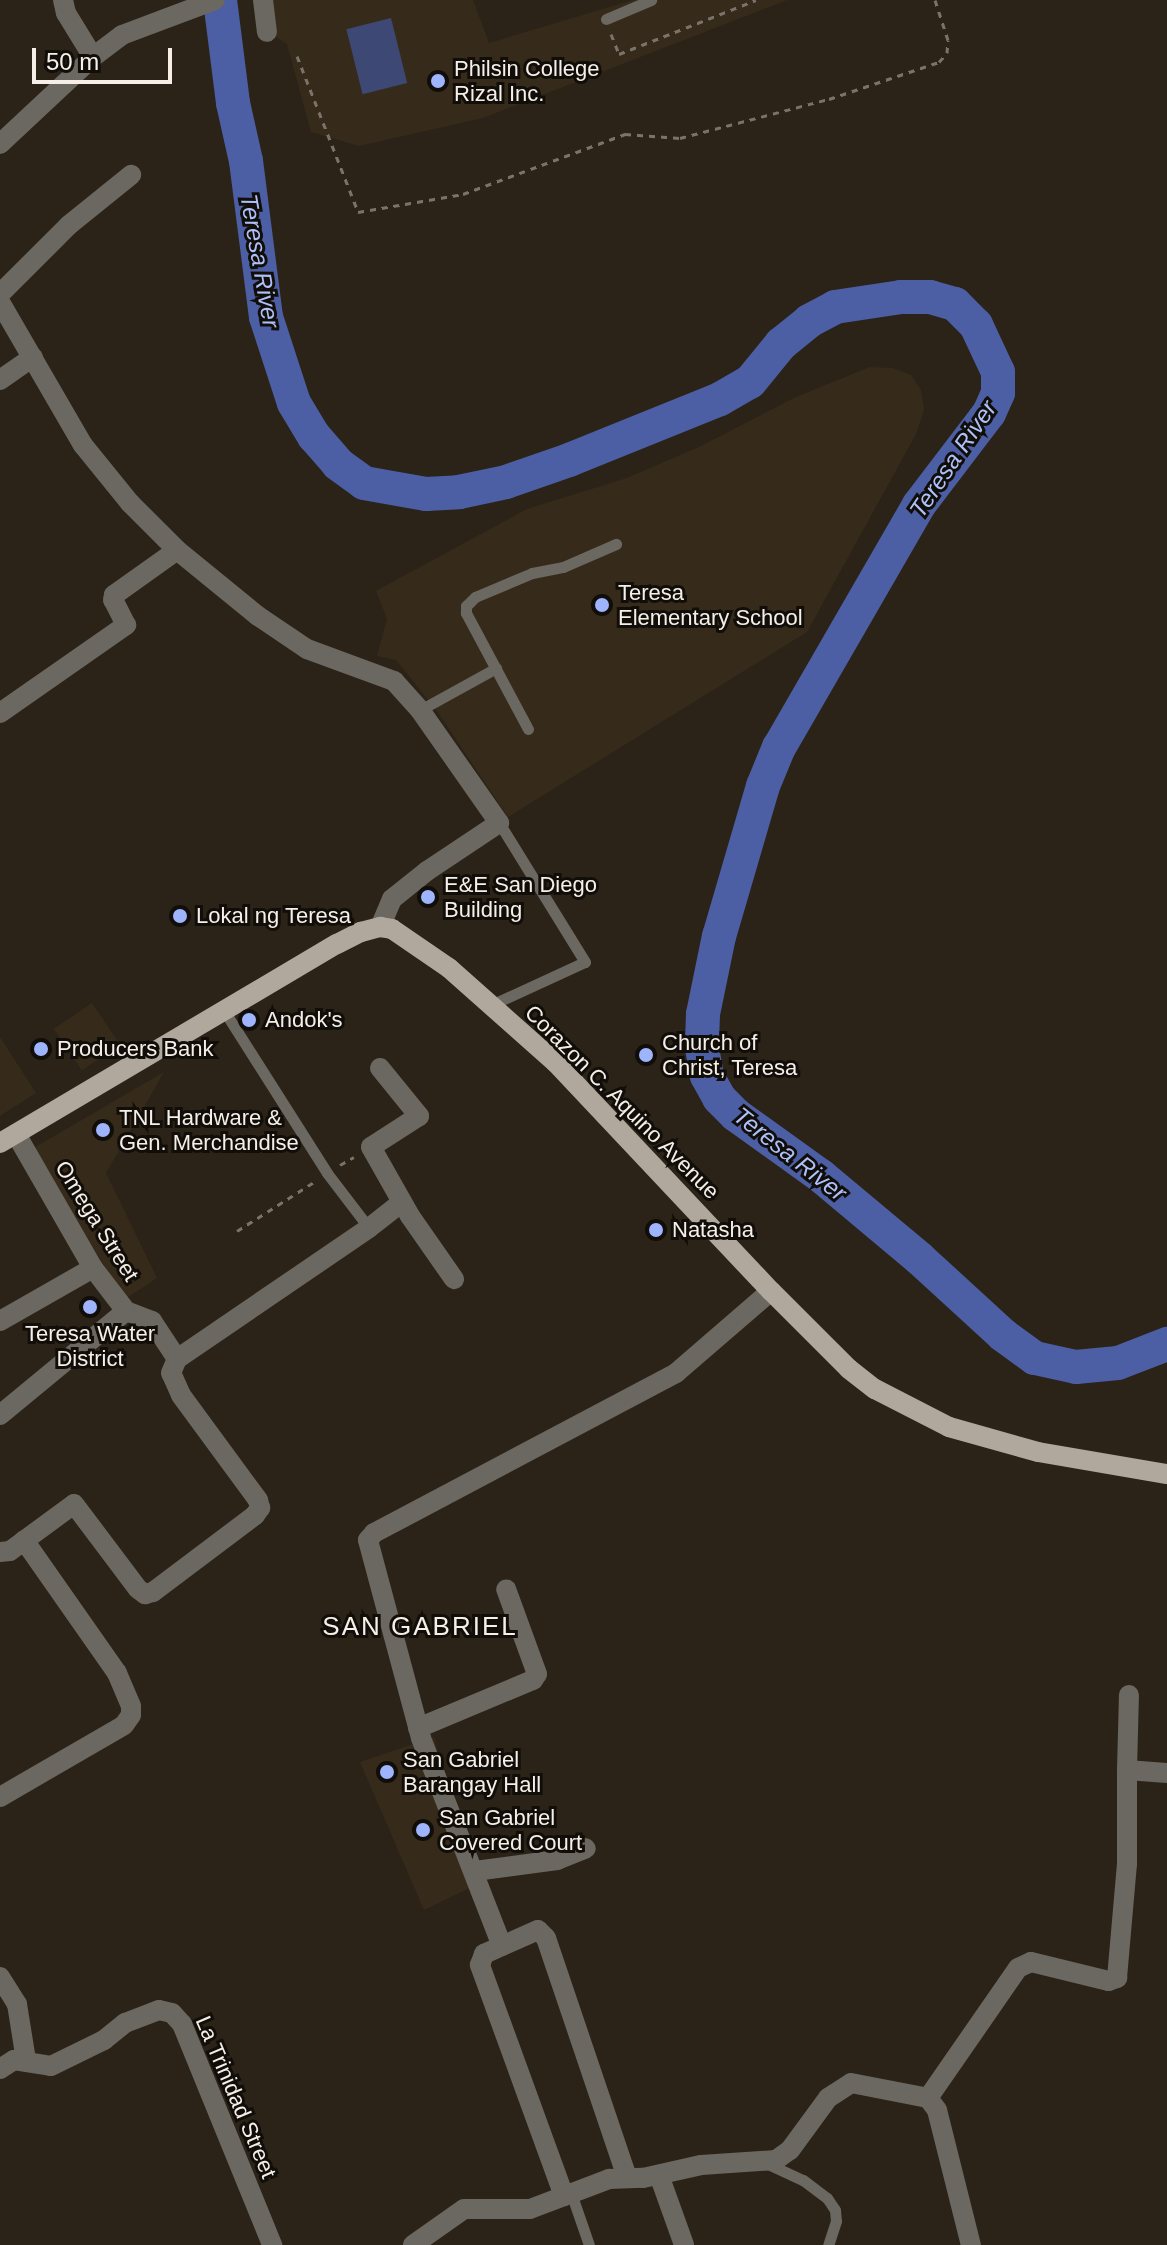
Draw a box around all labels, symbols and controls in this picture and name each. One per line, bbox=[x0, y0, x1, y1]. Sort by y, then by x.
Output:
scale bar bbox=[36, 32, 176, 82]
text: 50 m bbox=[46, 48, 99, 75]
place label: Philsin College Rizal Inc. bbox=[454, 55, 600, 106]
marker: Philsin College Rizal Inc. bbox=[429, 72, 447, 90]
water label: Teresa River bbox=[234, 192, 286, 330]
water label: Teresa River bbox=[903, 395, 1003, 523]
place label: Teresa Elementary School bbox=[618, 579, 803, 630]
marker: Teresa Elementary School bbox=[593, 596, 611, 614]
place label: E&E San Diego Building bbox=[444, 871, 597, 922]
marker: E&E San Diego Building bbox=[419, 888, 437, 906]
place label: Lokal ng Teresa bbox=[196, 903, 351, 929]
marker: Lokal ng Teresa bbox=[171, 907, 189, 925]
street label: Corazon C. Aquino Avenue bbox=[519, 999, 725, 1205]
place label: Andok's bbox=[265, 1007, 343, 1033]
marker: Andok's bbox=[240, 1011, 258, 1029]
place label: Church of Christ, Teresa bbox=[662, 1029, 798, 1080]
place label: Producers Bank bbox=[57, 1036, 214, 1062]
marker: Producers Bank bbox=[32, 1040, 50, 1058]
marker: Church of Christ, Teresa bbox=[637, 1046, 655, 1064]
water label: Teresa River bbox=[728, 1101, 852, 1207]
place label: TNL Hardware & Gen. Merchandise bbox=[119, 1104, 299, 1156]
marker: TNL Hardware & Gen. Merchandise bbox=[94, 1121, 112, 1139]
street label: Omega Street bbox=[50, 1156, 144, 1286]
place label: Natasha bbox=[672, 1217, 754, 1243]
marker: Natasha bbox=[647, 1221, 665, 1239]
marker: Teresa Water District bbox=[81, 1298, 99, 1316]
place label: Teresa Water District bbox=[25, 1320, 155, 1372]
district label: SAN GABRIEL bbox=[322, 1611, 518, 1643]
place label: San Gabriel Barangay Hall bbox=[403, 1746, 541, 1798]
marker: San Gabriel Barangay Hall bbox=[378, 1763, 396, 1781]
place label: San Gabriel Covered Court bbox=[439, 1804, 582, 1856]
marker: San Gabriel Covered Court bbox=[414, 1821, 432, 1839]
street label: La Trinidad Street bbox=[190, 2012, 282, 2182]

